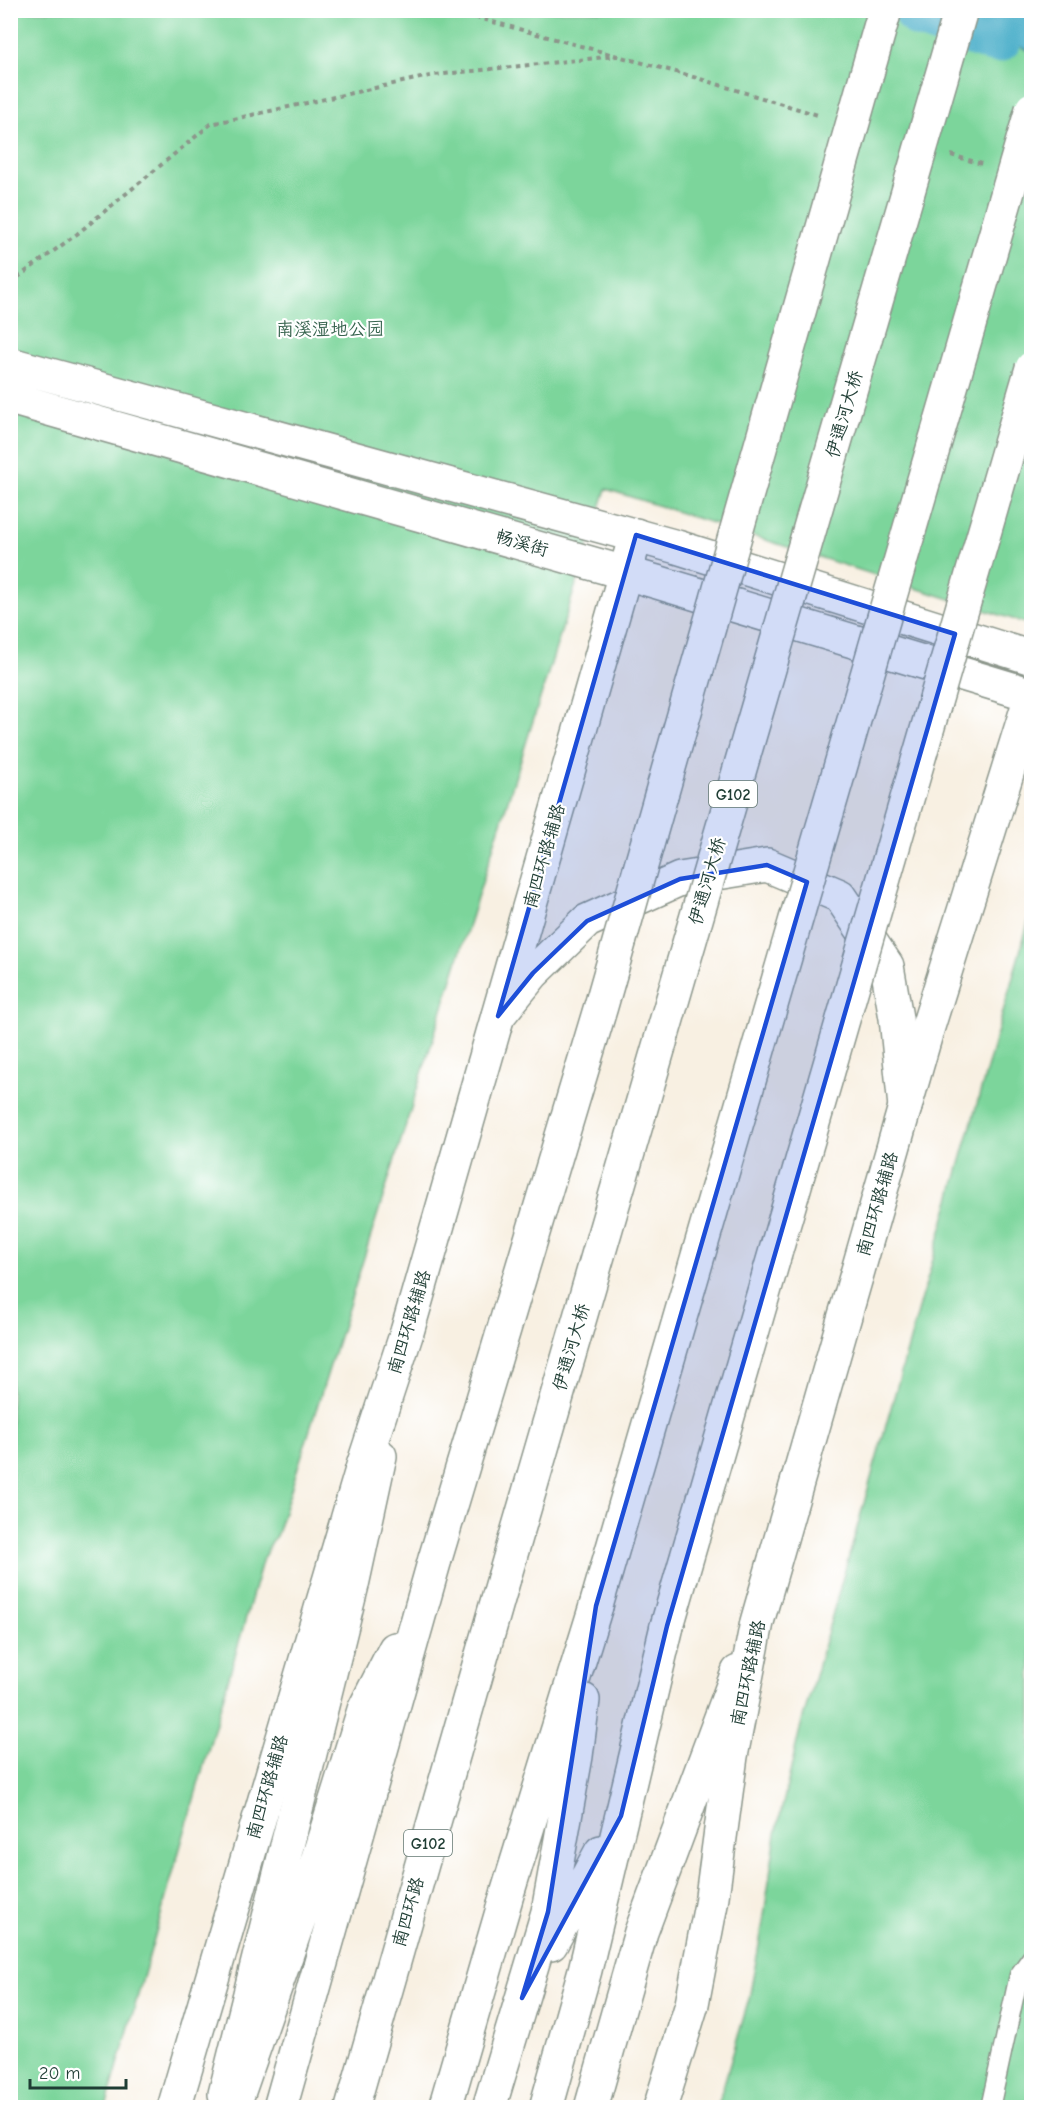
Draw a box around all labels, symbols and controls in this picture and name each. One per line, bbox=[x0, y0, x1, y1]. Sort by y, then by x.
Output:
park label: 南溪湿地公园 bbox=[276, 319, 384, 340]
street label: 伊通河大桥 bbox=[822, 368, 867, 460]
street label: 畅溪街 bbox=[493, 526, 551, 561]
road number: G102 bbox=[709, 781, 757, 807]
street label: 南四环路辅路 bbox=[520, 801, 569, 911]
street label: 伊通河大桥 bbox=[685, 835, 730, 927]
street label: 南四环路辅路 bbox=[853, 1149, 902, 1259]
street label: 南四环路辅路 bbox=[384, 1267, 435, 1377]
street label: 伊通河大桥 bbox=[549, 1301, 594, 1393]
street label: 南四环路辅路 bbox=[727, 1618, 770, 1728]
street label: 南四环路辅路 bbox=[243, 1732, 292, 1842]
road number: G102 bbox=[404, 1830, 452, 1856]
street label: 南四环路 bbox=[388, 1875, 428, 1950]
scale bar bbox=[30, 2052, 126, 2090]
text: 20 m bbox=[39, 2063, 80, 2084]

